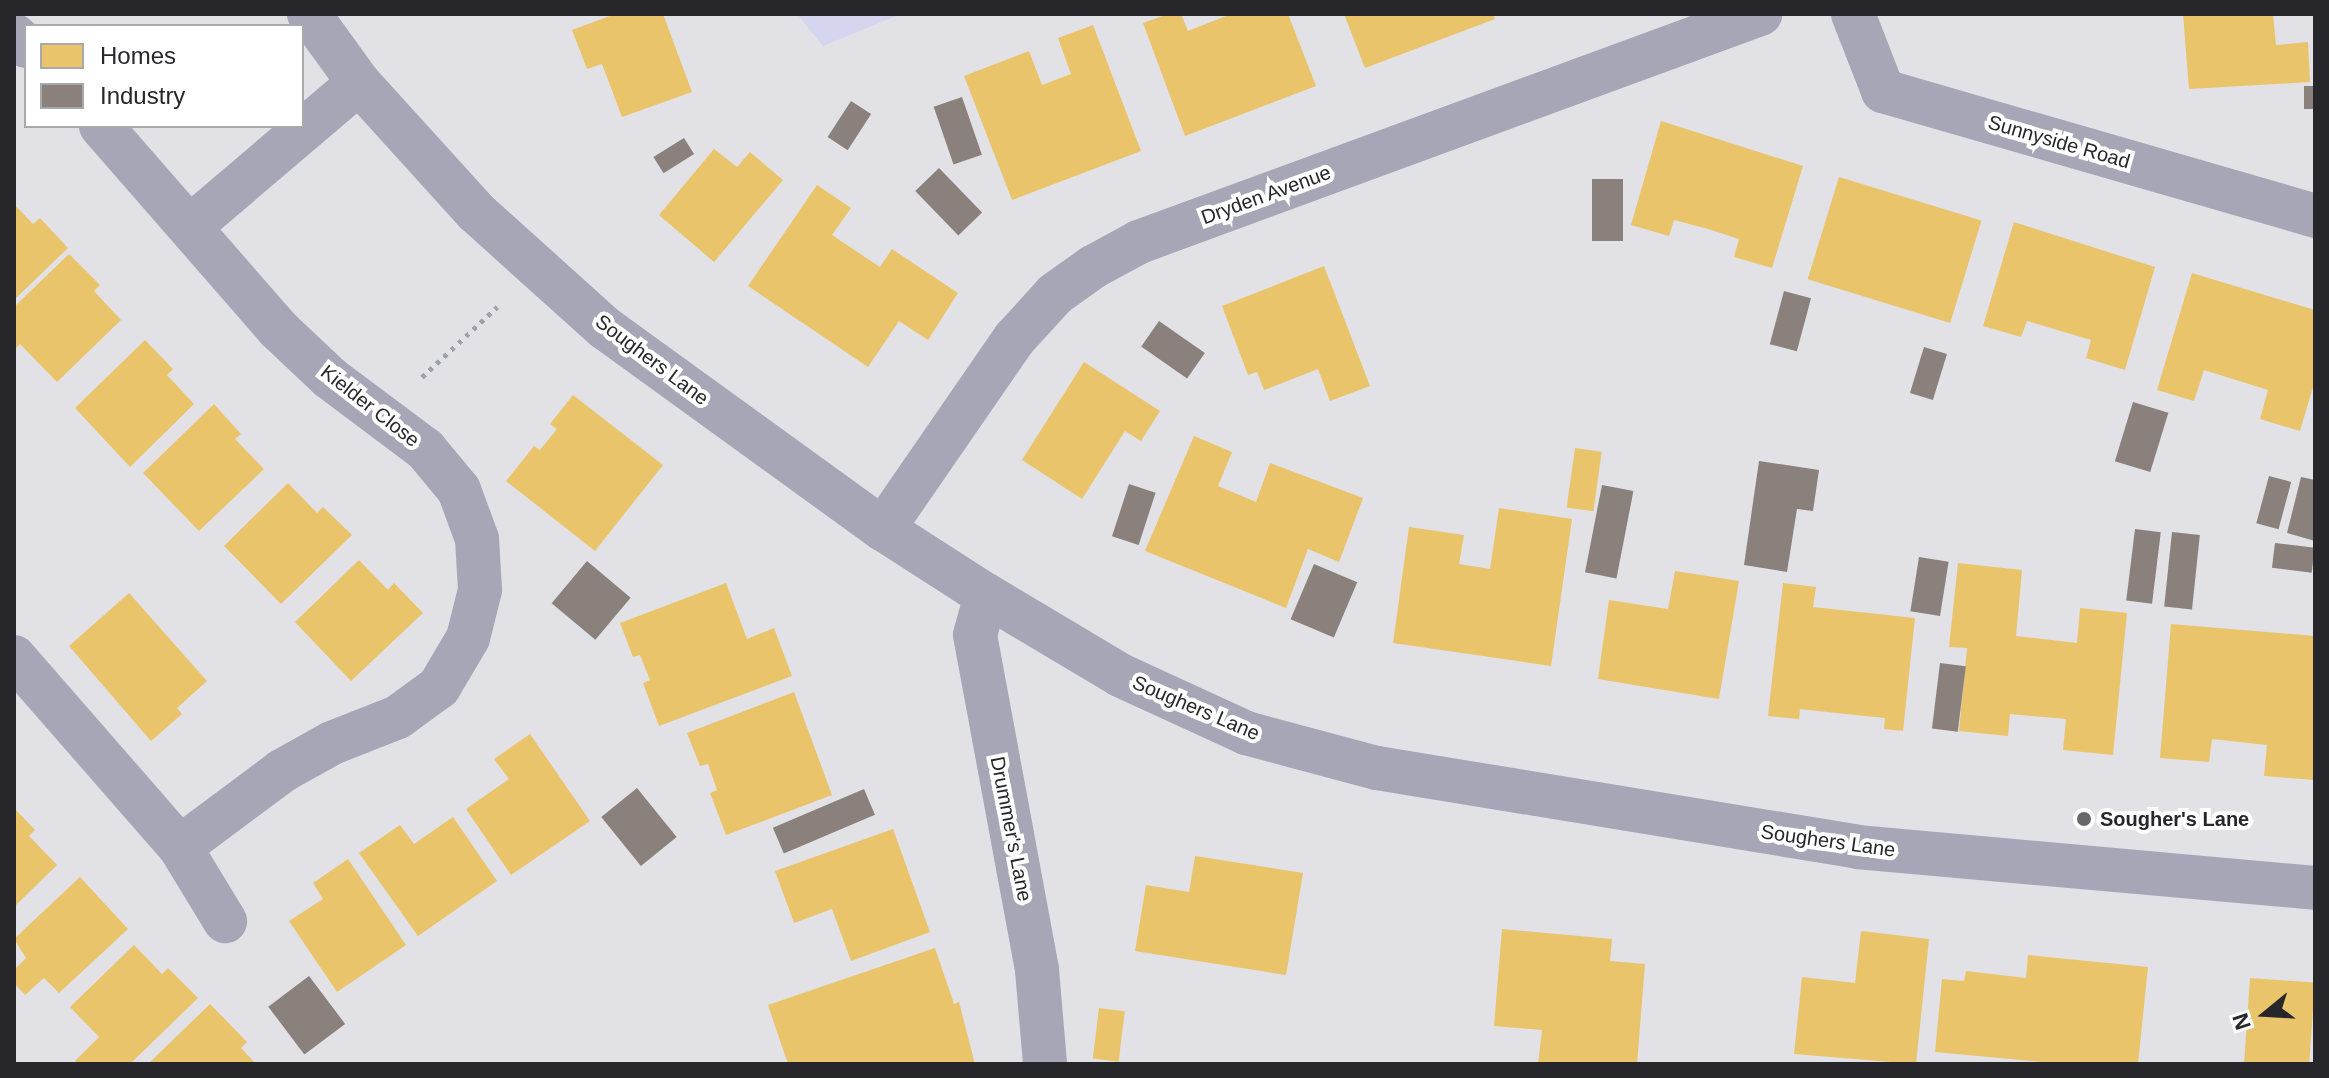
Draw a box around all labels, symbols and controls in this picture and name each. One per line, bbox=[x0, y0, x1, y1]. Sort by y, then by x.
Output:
legend bbox=[24, 24, 304, 128]
text: Homes bbox=[100, 42, 176, 69]
text: Industry bbox=[100, 82, 185, 109]
street label: Sunnyside Road bbox=[1985, 110, 2133, 174]
street label: Dryden Avenue bbox=[1197, 160, 1335, 230]
street label: Soughers Lane bbox=[591, 310, 713, 410]
street label: Kielder Close bbox=[316, 360, 424, 452]
street label: Soughers Lane bbox=[1129, 670, 1263, 746]
street label: Drummer's Lane bbox=[985, 754, 1037, 904]
place label: Sougher's Lane bbox=[2100, 807, 2249, 831]
marker: Sougher's Lane bbox=[2075, 810, 2093, 828]
street label: Soughers Lane bbox=[1759, 820, 1897, 862]
north arrow bbox=[2225, 974, 2305, 1054]
text: N bbox=[2227, 1010, 2256, 1033]

